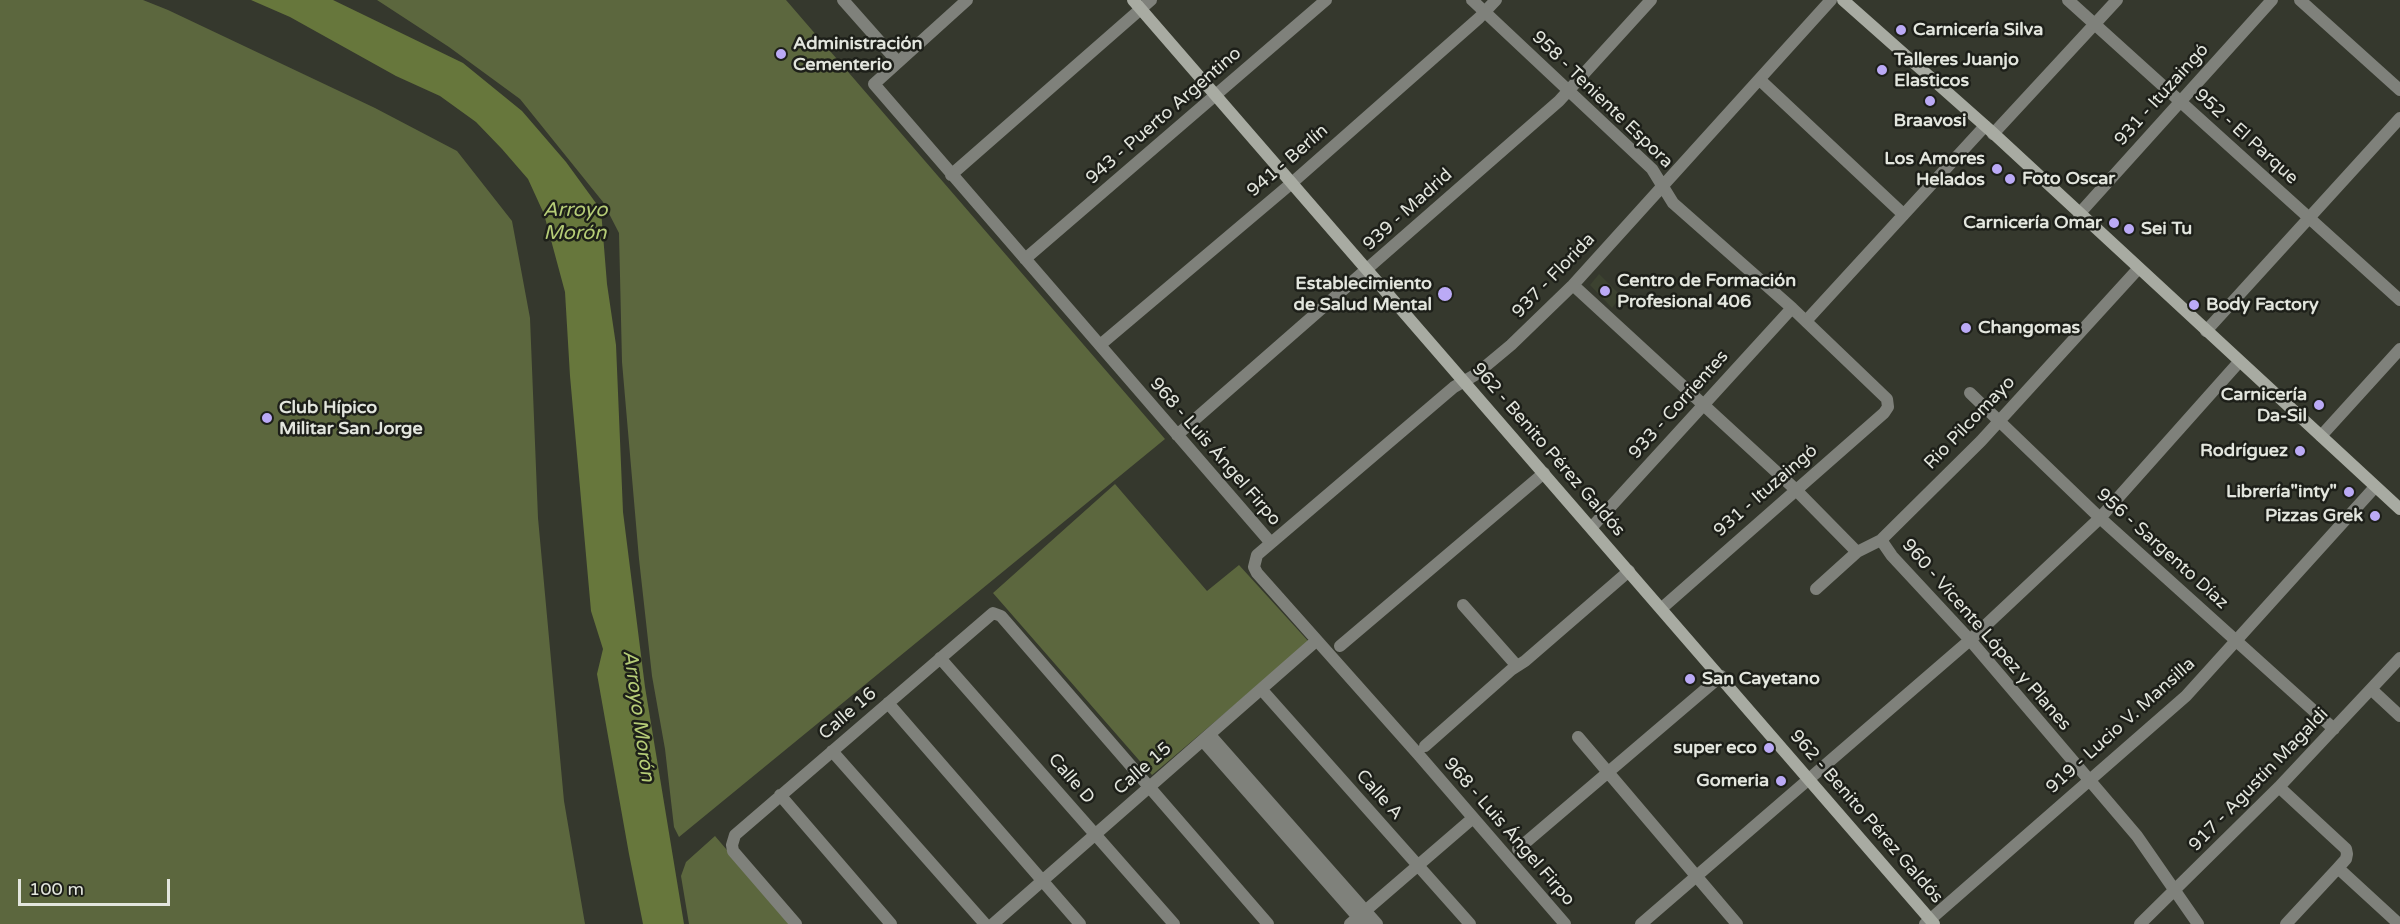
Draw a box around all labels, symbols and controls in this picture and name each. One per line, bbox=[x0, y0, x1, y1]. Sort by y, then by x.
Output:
place label: Carnicería Silva bbox=[1913, 19, 2043, 41]
marker: Carnicería Silva bbox=[1894, 23, 1908, 37]
street label: 958 - Teniente Espora bbox=[1527, 27, 1677, 173]
place label: Administración Cementerio bbox=[793, 33, 922, 76]
street label: 931 - Ituzaingó bbox=[2110, 39, 2214, 151]
street label: 943 - Puerto Argentino bbox=[1082, 43, 1246, 189]
marker: Administración Cementerio bbox=[774, 47, 788, 61]
place label: Talleres Juanjo Elasticos bbox=[1894, 49, 2019, 92]
marker: Talleres Juanjo Elasticos bbox=[1875, 63, 1889, 77]
street label: 952 - El Parque bbox=[2190, 85, 2302, 189]
marker: Braavosi bbox=[1923, 94, 1937, 108]
place label: Braavosi bbox=[1894, 110, 1966, 132]
street label: 941 - Berlín bbox=[1243, 120, 1333, 202]
place label: Los Amores Helados bbox=[1884, 148, 1985, 190]
marker: Los Amores Helados bbox=[1990, 162, 2004, 176]
street label: 939 - Madrid bbox=[1359, 164, 1457, 256]
place label: Foto Oscar bbox=[2022, 168, 2115, 190]
marker: Foto Oscar bbox=[2003, 172, 2017, 186]
water label: Arroyo Morón bbox=[543, 199, 607, 246]
place label: Carnicería Omar bbox=[1963, 212, 2102, 234]
marker: Carnicería Omar bbox=[2107, 216, 2121, 230]
place label: Sei Tu bbox=[2141, 218, 2192, 240]
marker: Sei Tu bbox=[2122, 222, 2136, 236]
street label: 937 - Florida bbox=[1508, 229, 1600, 323]
place label: Centro de Formación Profesional 406 bbox=[1617, 270, 1796, 312]
place label: Establecimiento de Salud Mental bbox=[1294, 273, 1432, 316]
marker: Centro de Formación Profesional 406 bbox=[1598, 284, 1612, 298]
marker: Establecimiento de Salud Mental bbox=[1436, 285, 1454, 303]
place label: Body Factory bbox=[2206, 294, 2319, 316]
marker: Body Factory bbox=[2187, 298, 2201, 312]
place label: Changomas bbox=[1978, 317, 2080, 339]
marker: Changomas bbox=[1959, 321, 1973, 335]
street label: 933 - Corrientes bbox=[1625, 346, 1733, 464]
street label: 962 - Benito Pérez Galdós bbox=[1467, 359, 1629, 541]
street label: Rio Pilcomayo bbox=[1920, 372, 2020, 474]
street label: 968 - Luis Ángel Firpo bbox=[1145, 374, 1285, 530]
place label: Carnicería Da-Sil bbox=[2221, 384, 2307, 426]
place label: Club Hípico Militar San Jorge bbox=[279, 397, 423, 440]
marker: Carnicería Da-Sil bbox=[2312, 398, 2326, 412]
marker: Club Hípico Militar San Jorge bbox=[260, 411, 274, 425]
street label: 931 - Ituzaingó bbox=[1710, 440, 1822, 542]
place label: Rodríguez bbox=[2200, 440, 2288, 462]
marker: Rodríguez bbox=[2293, 444, 2307, 458]
place label: Librería"inty" bbox=[2226, 481, 2337, 503]
street label: 956 - Sargento Díaz bbox=[2092, 484, 2232, 614]
marker: Librería"inty" bbox=[2342, 485, 2356, 499]
place label: Pizzas Grek bbox=[2265, 505, 2363, 527]
marker: Pizzas Grek bbox=[2368, 509, 2382, 523]
street label: 960 - Vicente López y Planes bbox=[1897, 535, 2075, 735]
water label: Arroyo Morón bbox=[617, 649, 659, 783]
street label: 919 - Lucio V. Mansilla bbox=[2042, 653, 2200, 799]
place label: San Cayetano bbox=[1702, 668, 1820, 690]
marker: San Cayetano bbox=[1683, 672, 1697, 686]
street label: Calle 16 bbox=[815, 683, 881, 745]
street label: 917 - Agustín Magaldi bbox=[2185, 704, 2333, 856]
street label: 962 - Benito Pérez Galdós bbox=[1785, 726, 1947, 908]
place label: super eco bbox=[1674, 737, 1757, 759]
street label: Calle 15 bbox=[1110, 738, 1176, 800]
marker: super eco bbox=[1762, 741, 1776, 755]
street label: Calle D bbox=[1043, 749, 1099, 809]
street label: 968 - Luis Ángel Firpo bbox=[1439, 754, 1579, 910]
street label: Calle A bbox=[1351, 766, 1407, 824]
place label: Gomeria bbox=[1696, 770, 1769, 792]
marker: Gomeria bbox=[1774, 774, 1788, 788]
scale bar bbox=[21, 867, 172, 905]
text: 100 m bbox=[29, 878, 84, 900]

